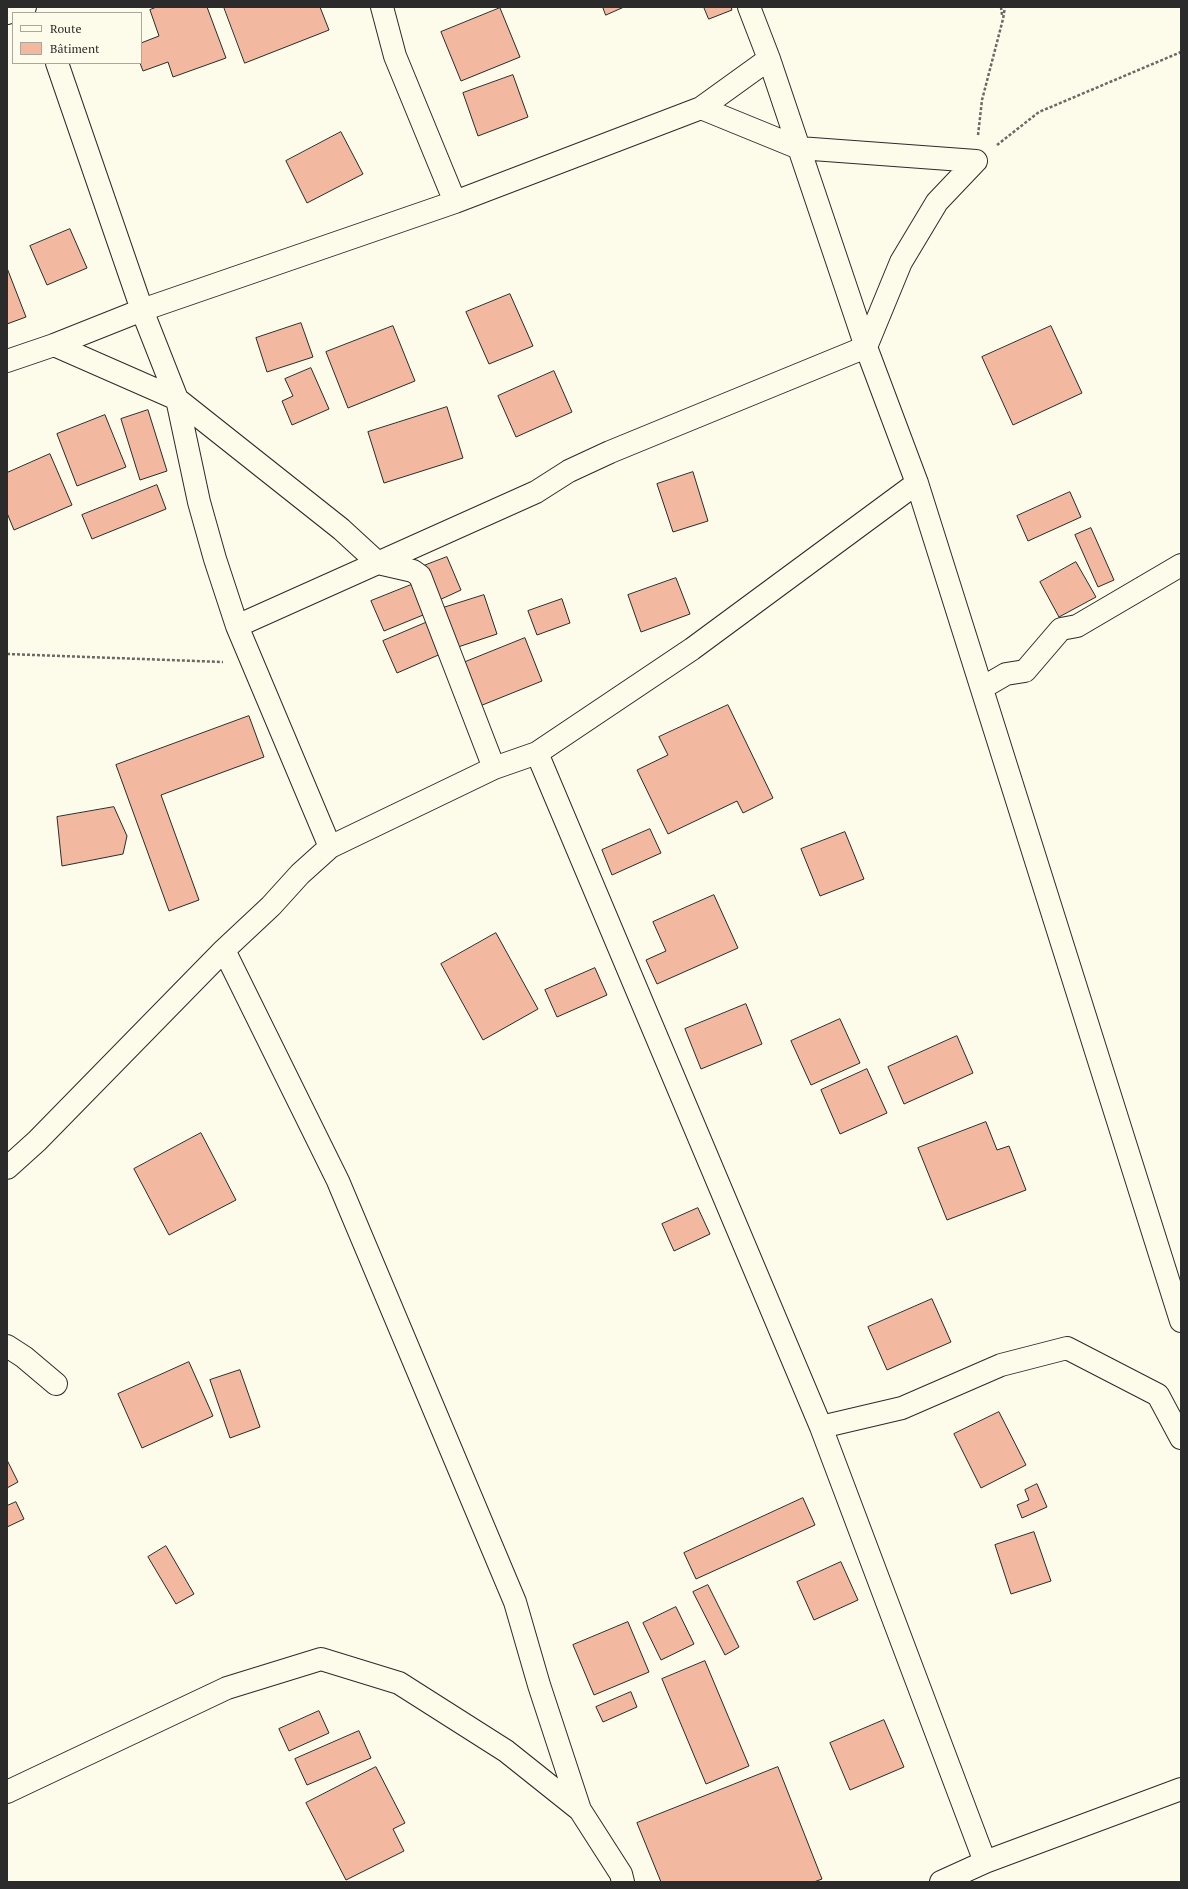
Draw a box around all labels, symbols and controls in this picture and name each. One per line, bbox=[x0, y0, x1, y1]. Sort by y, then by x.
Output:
legend bbox=[12, 12, 142, 64]
text: Route bbox=[50, 21, 81, 36]
text: Bâtiment bbox=[50, 41, 99, 56]

